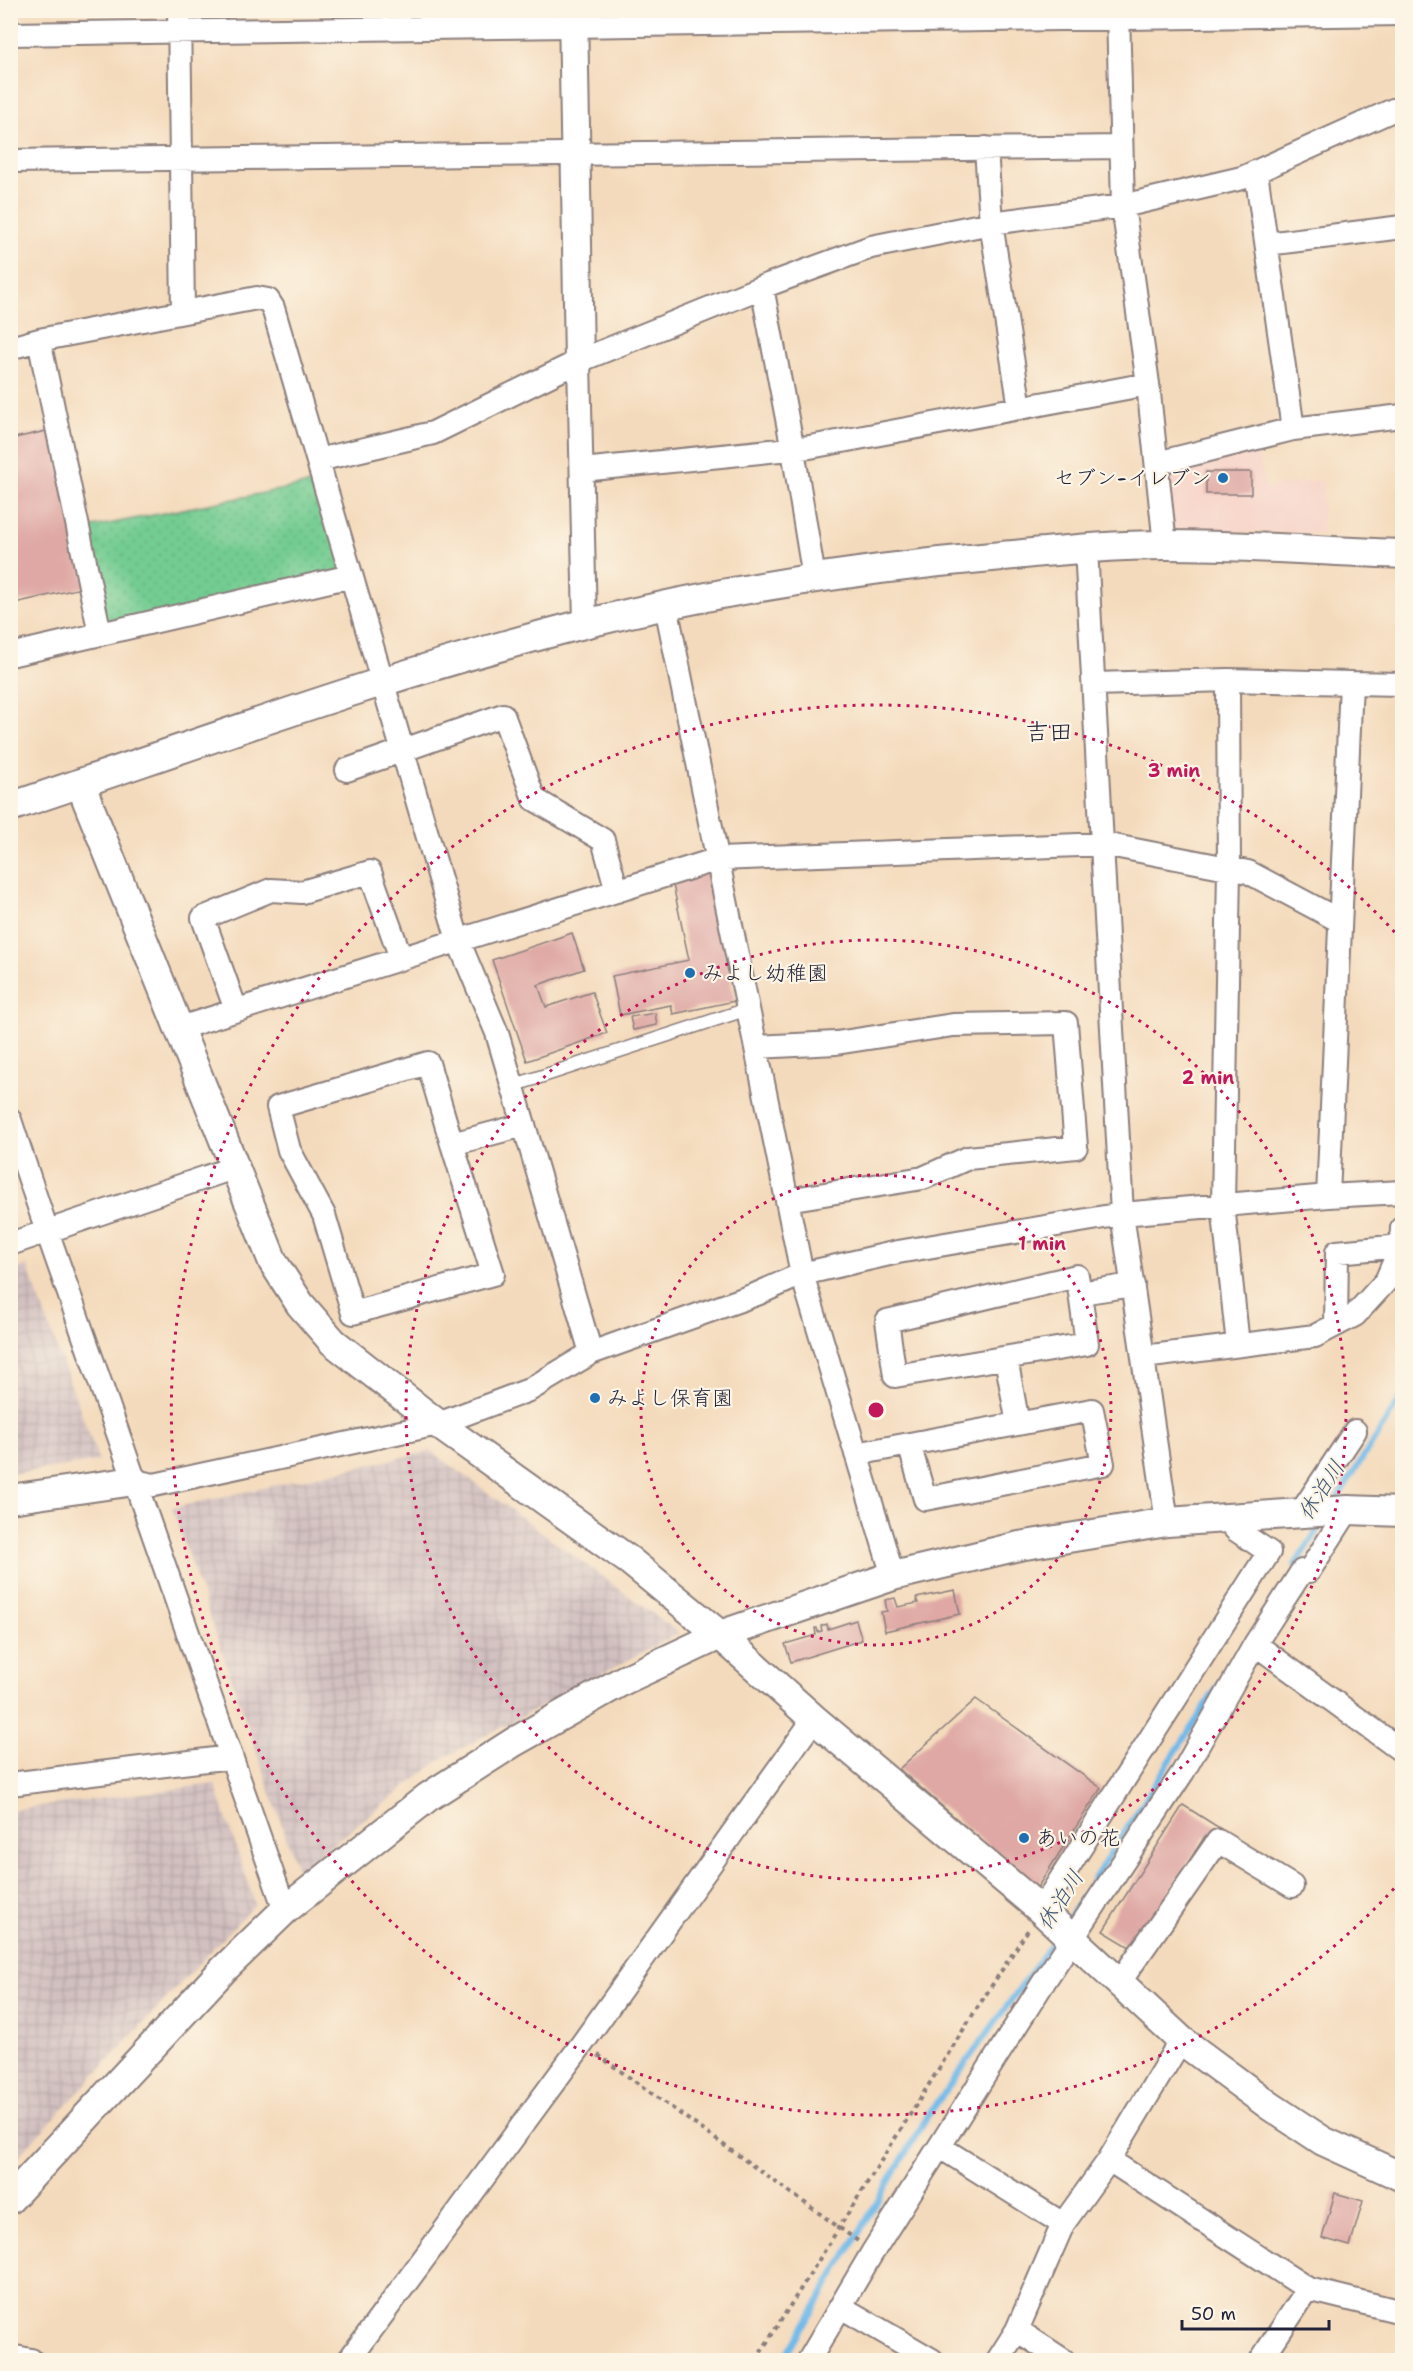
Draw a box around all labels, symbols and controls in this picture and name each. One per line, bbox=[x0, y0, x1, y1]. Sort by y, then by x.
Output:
place label: セブン-イレブン bbox=[1054, 464, 1211, 492]
marker: セブン-イレブン bbox=[1216, 471, 1230, 485]
district label: 吉田 bbox=[1025, 716, 1073, 748]
text: 3 min bbox=[1148, 759, 1200, 783]
place label: みよし幼稚園 bbox=[702, 959, 828, 987]
marker: みよし幼稚園 bbox=[683, 966, 697, 980]
text: 2 min bbox=[1182, 1066, 1234, 1090]
text: 1 min bbox=[1018, 1232, 1066, 1256]
place label: みよし保育園 bbox=[607, 1384, 733, 1412]
marker: みよし保育園 bbox=[588, 1391, 602, 1405]
centre of rings bbox=[866, 1400, 886, 1420]
water label: 休泊川 bbox=[1291, 1454, 1351, 1526]
place label: あいの花 bbox=[1036, 1824, 1120, 1852]
marker: あいの花 bbox=[1017, 1831, 1031, 1845]
water label: 休泊川 bbox=[1030, 1864, 1090, 1936]
scale bar bbox=[1182, 2293, 1329, 2331]
text: 50 m bbox=[1191, 2302, 1236, 2326]

